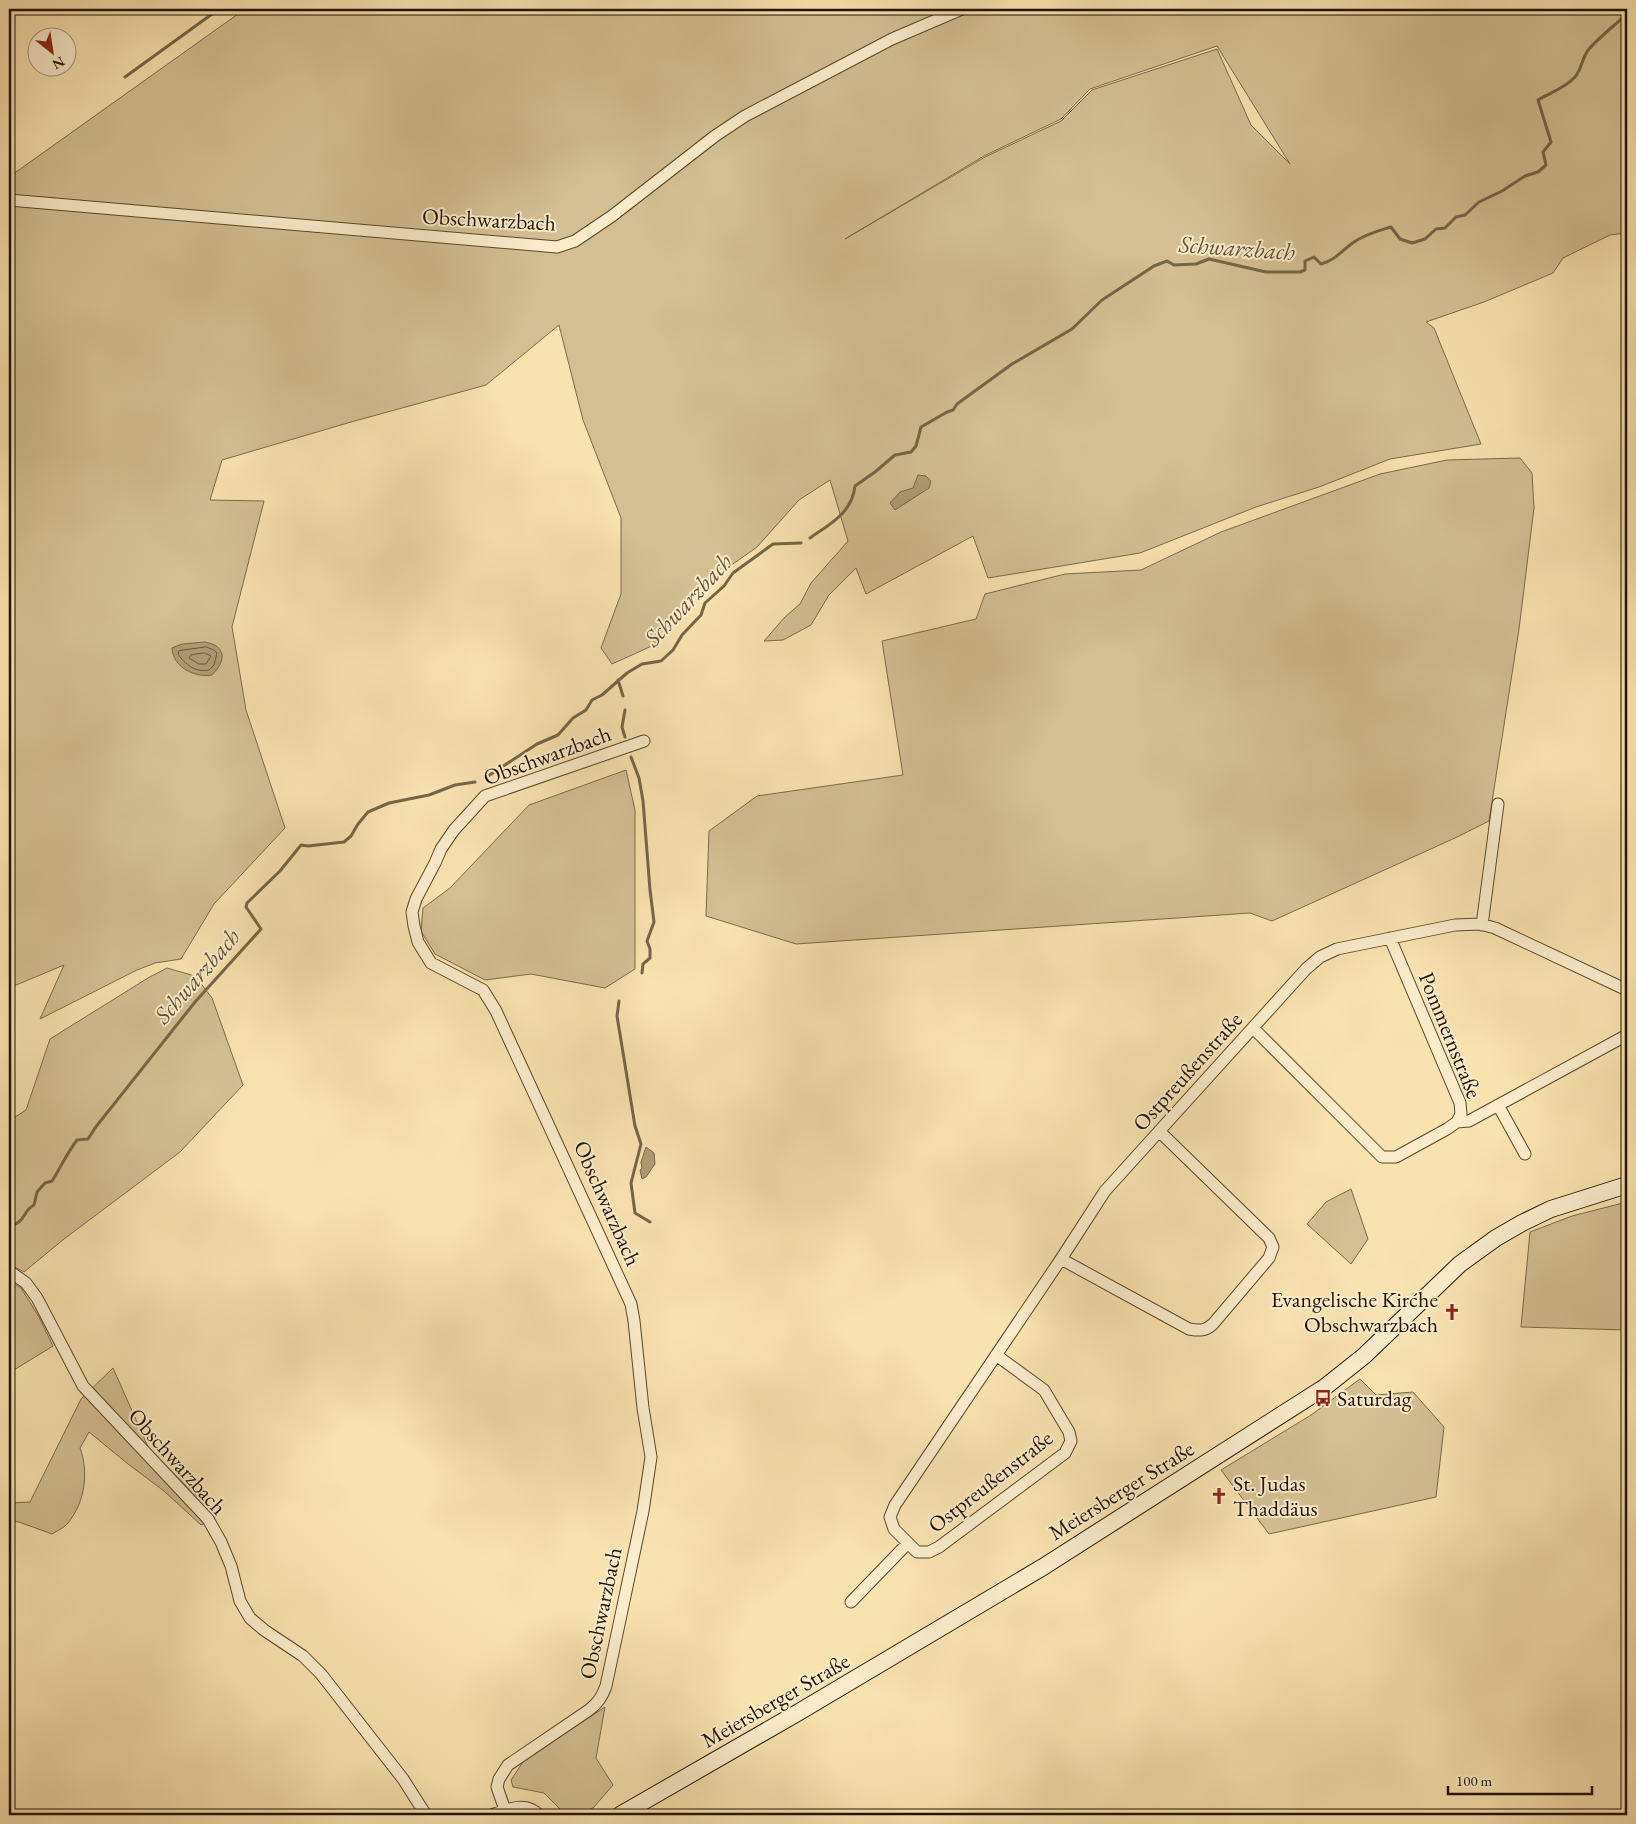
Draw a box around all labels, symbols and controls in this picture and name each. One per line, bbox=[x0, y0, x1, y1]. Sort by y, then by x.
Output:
north arrow bbox=[28, 28, 78, 78]
text: N bbox=[49, 53, 68, 74]
street label: Obschwarzbach bbox=[421, 202, 557, 237]
water label: Schwarzbach bbox=[1177, 228, 1296, 267]
water label: Schwarzbach bbox=[636, 546, 739, 654]
street label: Obschwarzbach bbox=[479, 719, 615, 792]
water label: Schwarzbach bbox=[146, 921, 247, 1031]
street label: Pommernstraße bbox=[1412, 968, 1489, 1103]
street label: Ostpreußenstraße bbox=[1126, 1005, 1249, 1137]
street label: Obschwarzbach bbox=[567, 1136, 648, 1270]
place label: Evangelische Kirche Obschwarzbach bbox=[1271, 1285, 1438, 1339]
church icon: Evangelische Kirche Obschwarzbach bbox=[1442, 1302, 1462, 1322]
place label: Saturdag bbox=[1337, 1384, 1412, 1413]
bus stop icon: Saturdag bbox=[1313, 1388, 1333, 1408]
street label: Obschwarzbach bbox=[122, 1402, 233, 1521]
street label: Ostpreußenstraße bbox=[922, 1423, 1059, 1539]
street label: Meiersberger Straße bbox=[1043, 1434, 1200, 1547]
place label: St. Judas Thaddäus bbox=[1233, 1469, 1318, 1523]
church icon: St. Judas Thaddäus bbox=[1209, 1486, 1229, 1506]
street label: Obschwarzbach bbox=[572, 1545, 629, 1682]
street label: Meiersberger Straße bbox=[696, 1646, 855, 1755]
scale bar bbox=[1448, 1764, 1592, 1796]
text: 100 m bbox=[1456, 1771, 1493, 1790]

